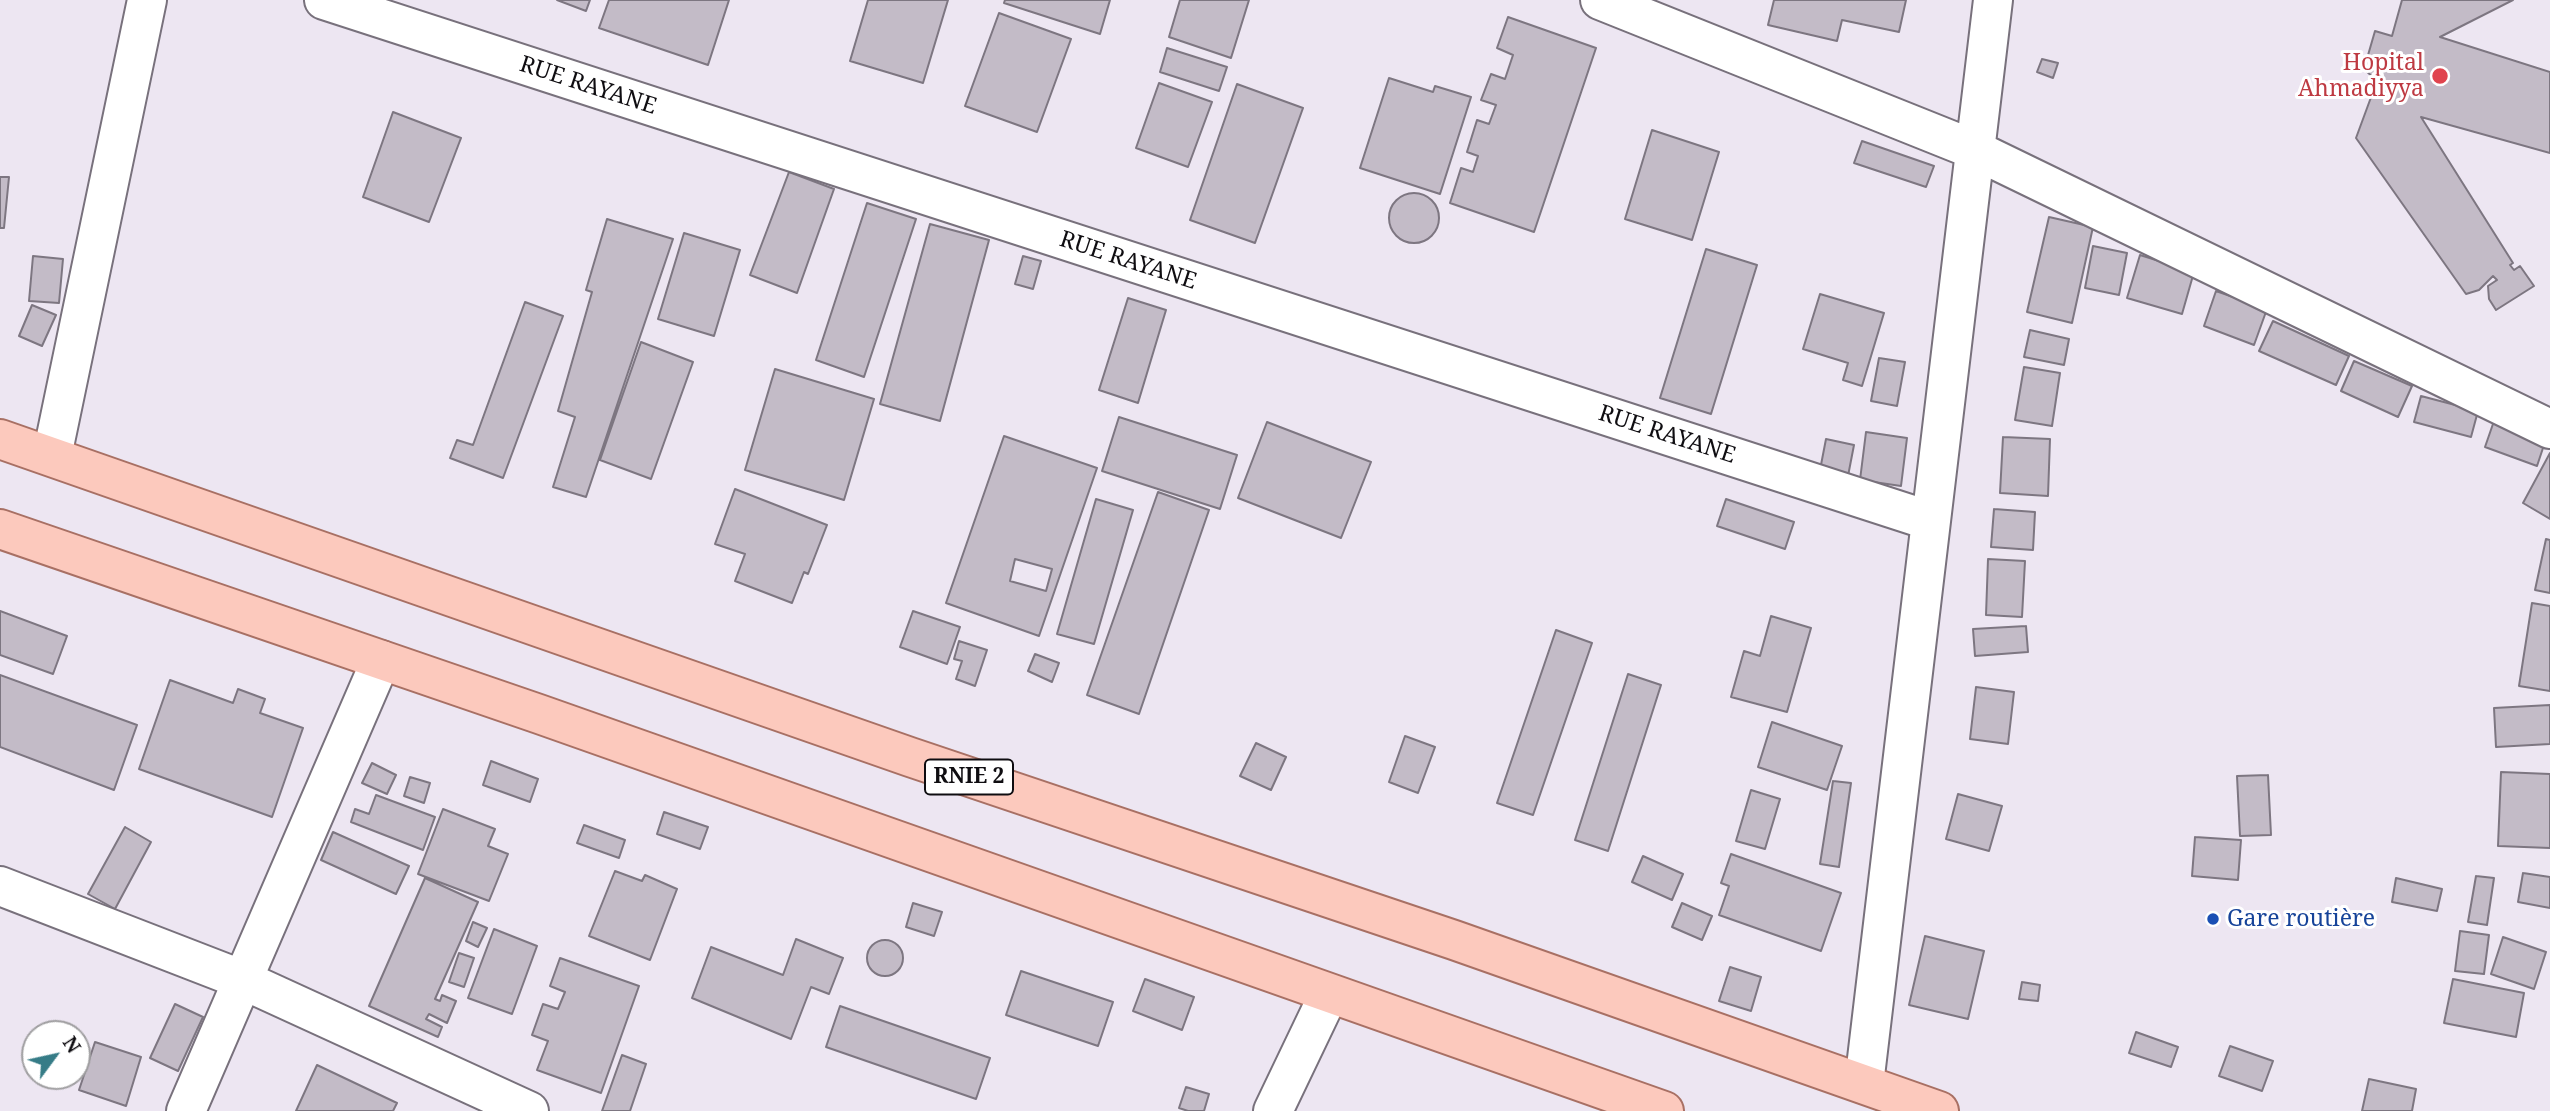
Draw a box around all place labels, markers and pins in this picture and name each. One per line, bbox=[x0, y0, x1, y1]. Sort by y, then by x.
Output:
place label: Hopital Ahmadiyya bbox=[2298, 49, 2424, 103]
marker: Hopital Ahmadiyya bbox=[2430, 66, 2450, 86]
place label: Gare routière bbox=[2227, 905, 2375, 933]
marker: Gare routière bbox=[2205, 911, 2221, 927]

